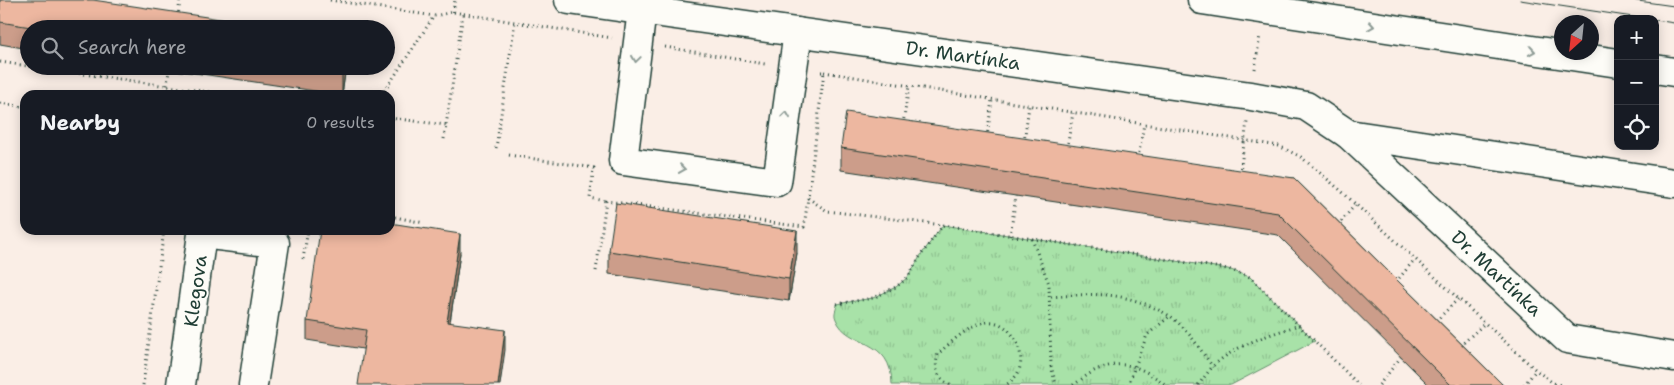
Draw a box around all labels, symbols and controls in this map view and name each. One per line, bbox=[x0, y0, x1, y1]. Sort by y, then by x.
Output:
north arrow bbox=[1554, 15, 1599, 60]
map controls bbox=[1614, 15, 1659, 150]
button: + bbox=[1614, 15, 1659, 60]
search box bbox=[20, 20, 395, 75]
one-way arrow bbox=[1367, 21, 1375, 31]
icon: search bbox=[38, 34, 66, 62]
text: Search here bbox=[78, 35, 187, 60]
street label: Dr. Martínka bbox=[904, 35, 1022, 76]
one-way arrow bbox=[1527, 45, 1536, 55]
one-way arrow bbox=[632, 54, 642, 63]
button: − bbox=[1614, 60, 1659, 105]
button: locate bbox=[1614, 105, 1659, 150]
text: Nearby bbox=[40, 109, 120, 137]
one-way arrow bbox=[780, 111, 791, 119]
text: 0 results bbox=[306, 112, 375, 133]
one-way arrow bbox=[679, 163, 687, 174]
street label: Dr. Martínka bbox=[1446, 225, 1547, 322]
street label: Klegova bbox=[178, 253, 213, 329]

